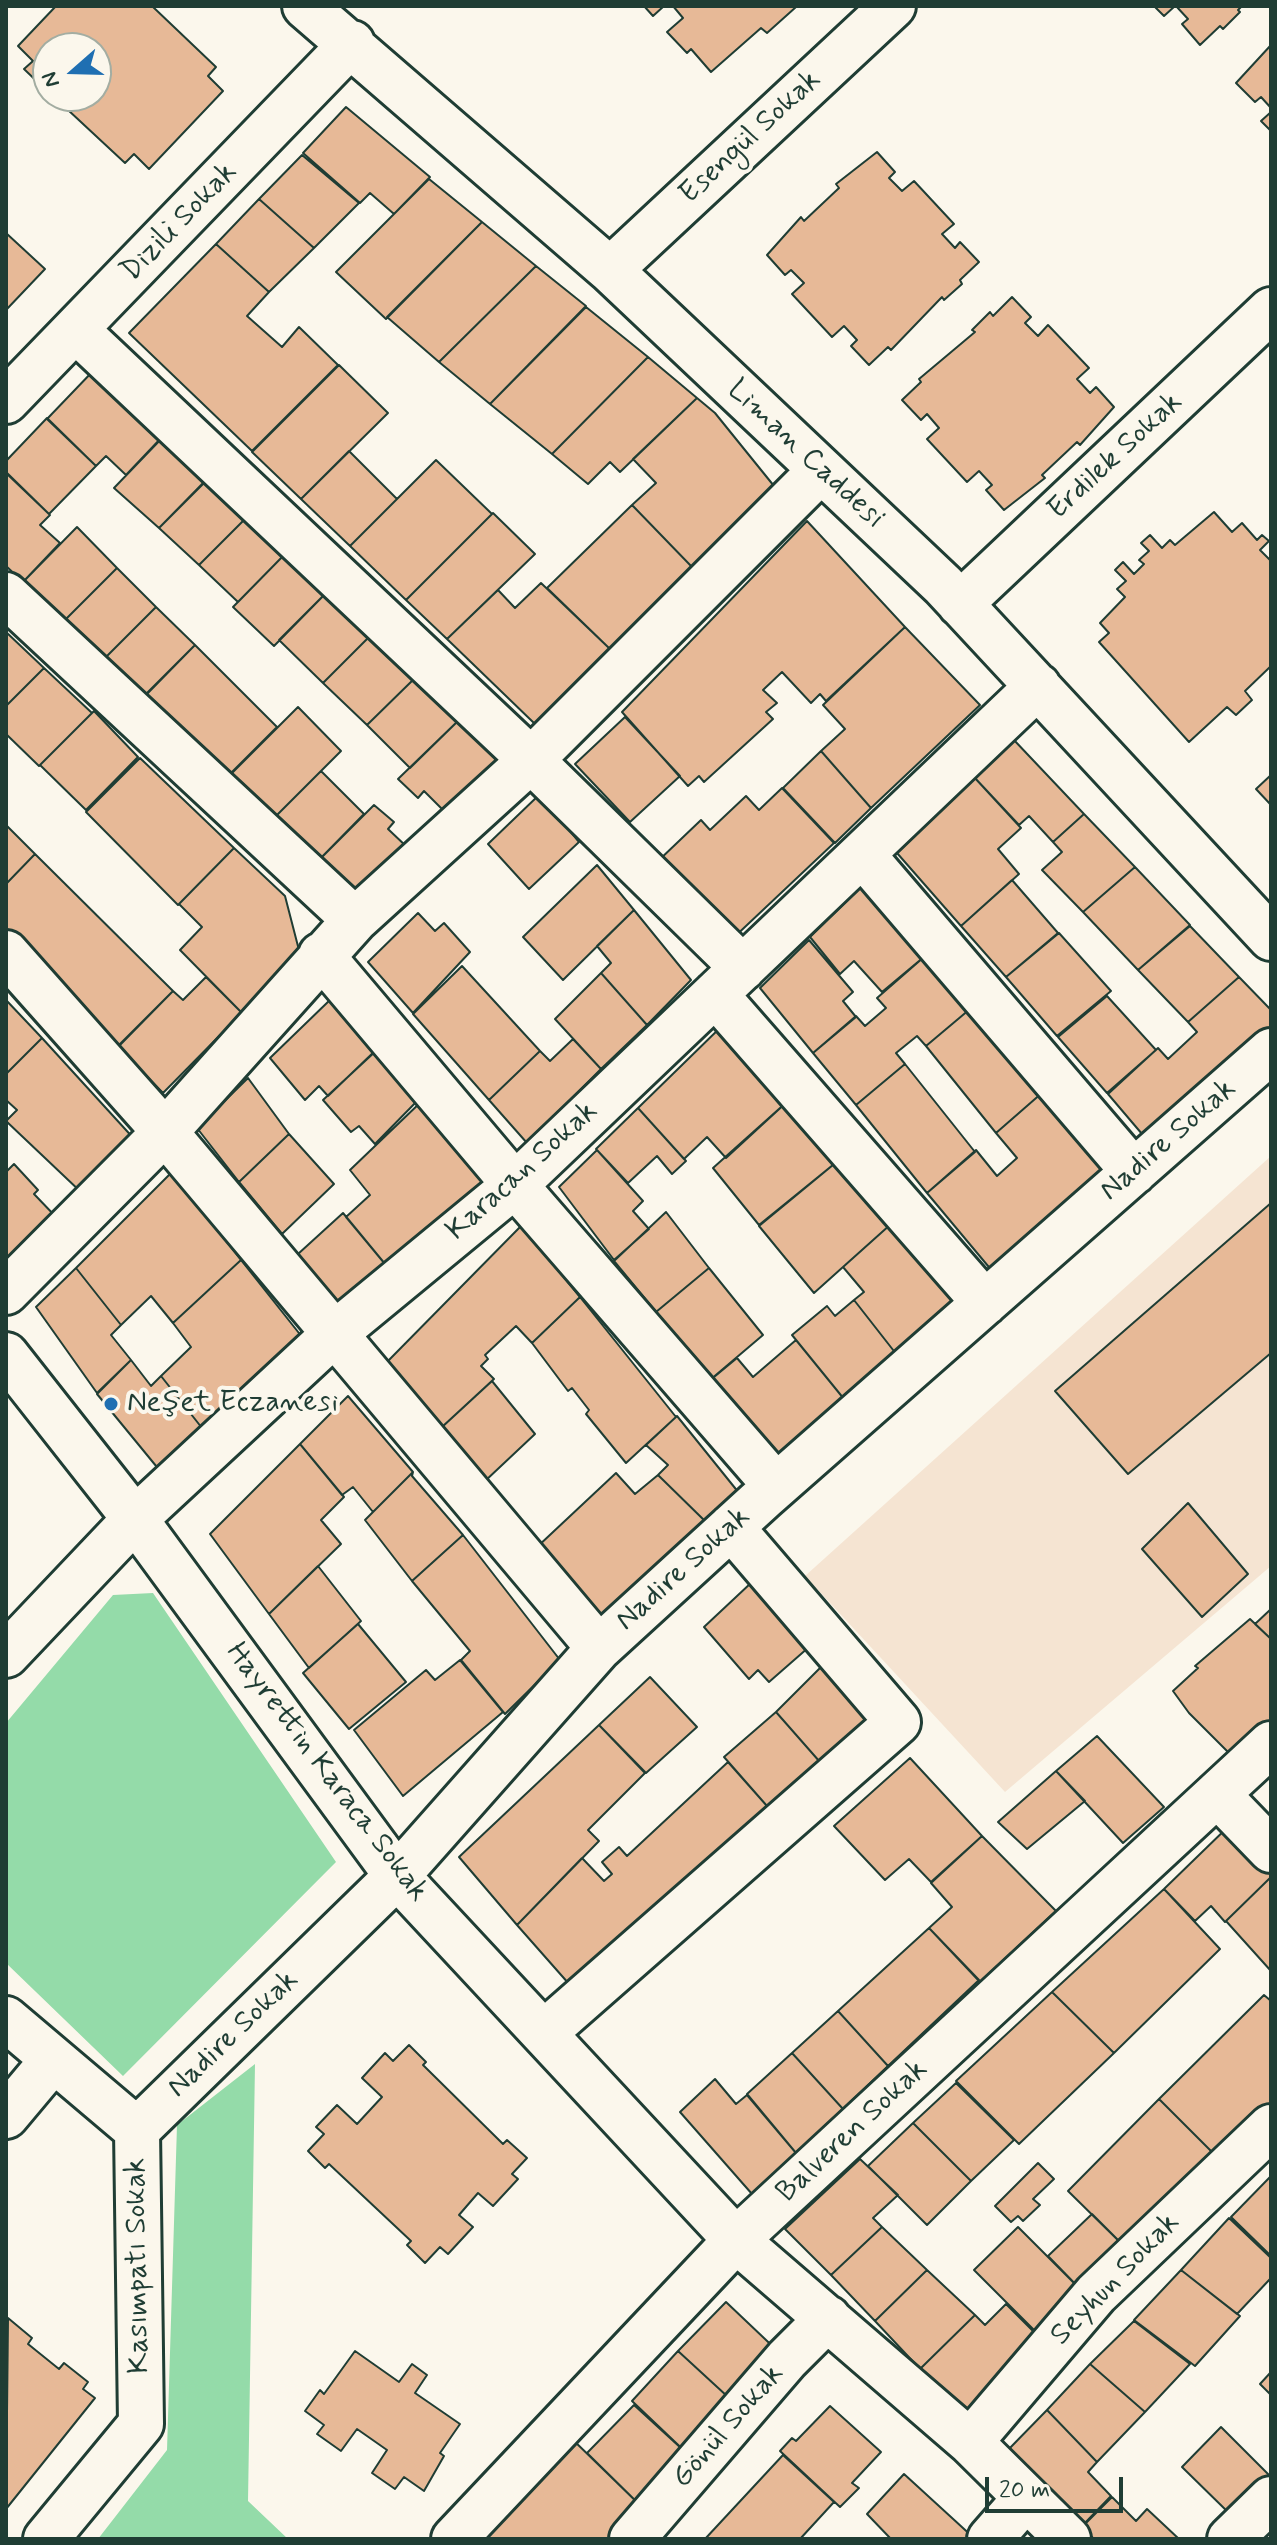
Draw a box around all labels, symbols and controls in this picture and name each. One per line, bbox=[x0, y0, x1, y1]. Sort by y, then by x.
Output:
north arrow bbox=[32, 32, 112, 112]
street label: Esengül Sokak bbox=[673, 63, 829, 213]
text: N bbox=[36, 68, 67, 91]
street label: Dizili Sokak bbox=[114, 156, 246, 290]
street label: Liman Caddesi bbox=[719, 373, 891, 537]
street label: Erdilek Sokak bbox=[1041, 386, 1191, 528]
street label: Nadire Sokak bbox=[1094, 1072, 1244, 1210]
street label: Karacan Sokak bbox=[440, 1095, 606, 1249]
place label: Neşet Eczanesi bbox=[127, 1386, 338, 1422]
marker: Neşet Eczanesi bbox=[102, 1395, 120, 1413]
street label: Nadire Sokak bbox=[609, 1500, 759, 1640]
street label: Hayrettin Karaca Sokak bbox=[217, 1636, 435, 1910]
street label: Nadire Sokak bbox=[161, 1964, 307, 2106]
street label: Balveren Sokak bbox=[770, 2053, 936, 2211]
street label: Kasımpatı Sokak bbox=[119, 2158, 159, 2374]
street label: Seyhun Sokak bbox=[1044, 2206, 1188, 2354]
street label: Gönül Sokak bbox=[665, 2358, 793, 2496]
scale bar bbox=[989, 2461, 1127, 2511]
text: 20 m bbox=[999, 2475, 1050, 2506]

